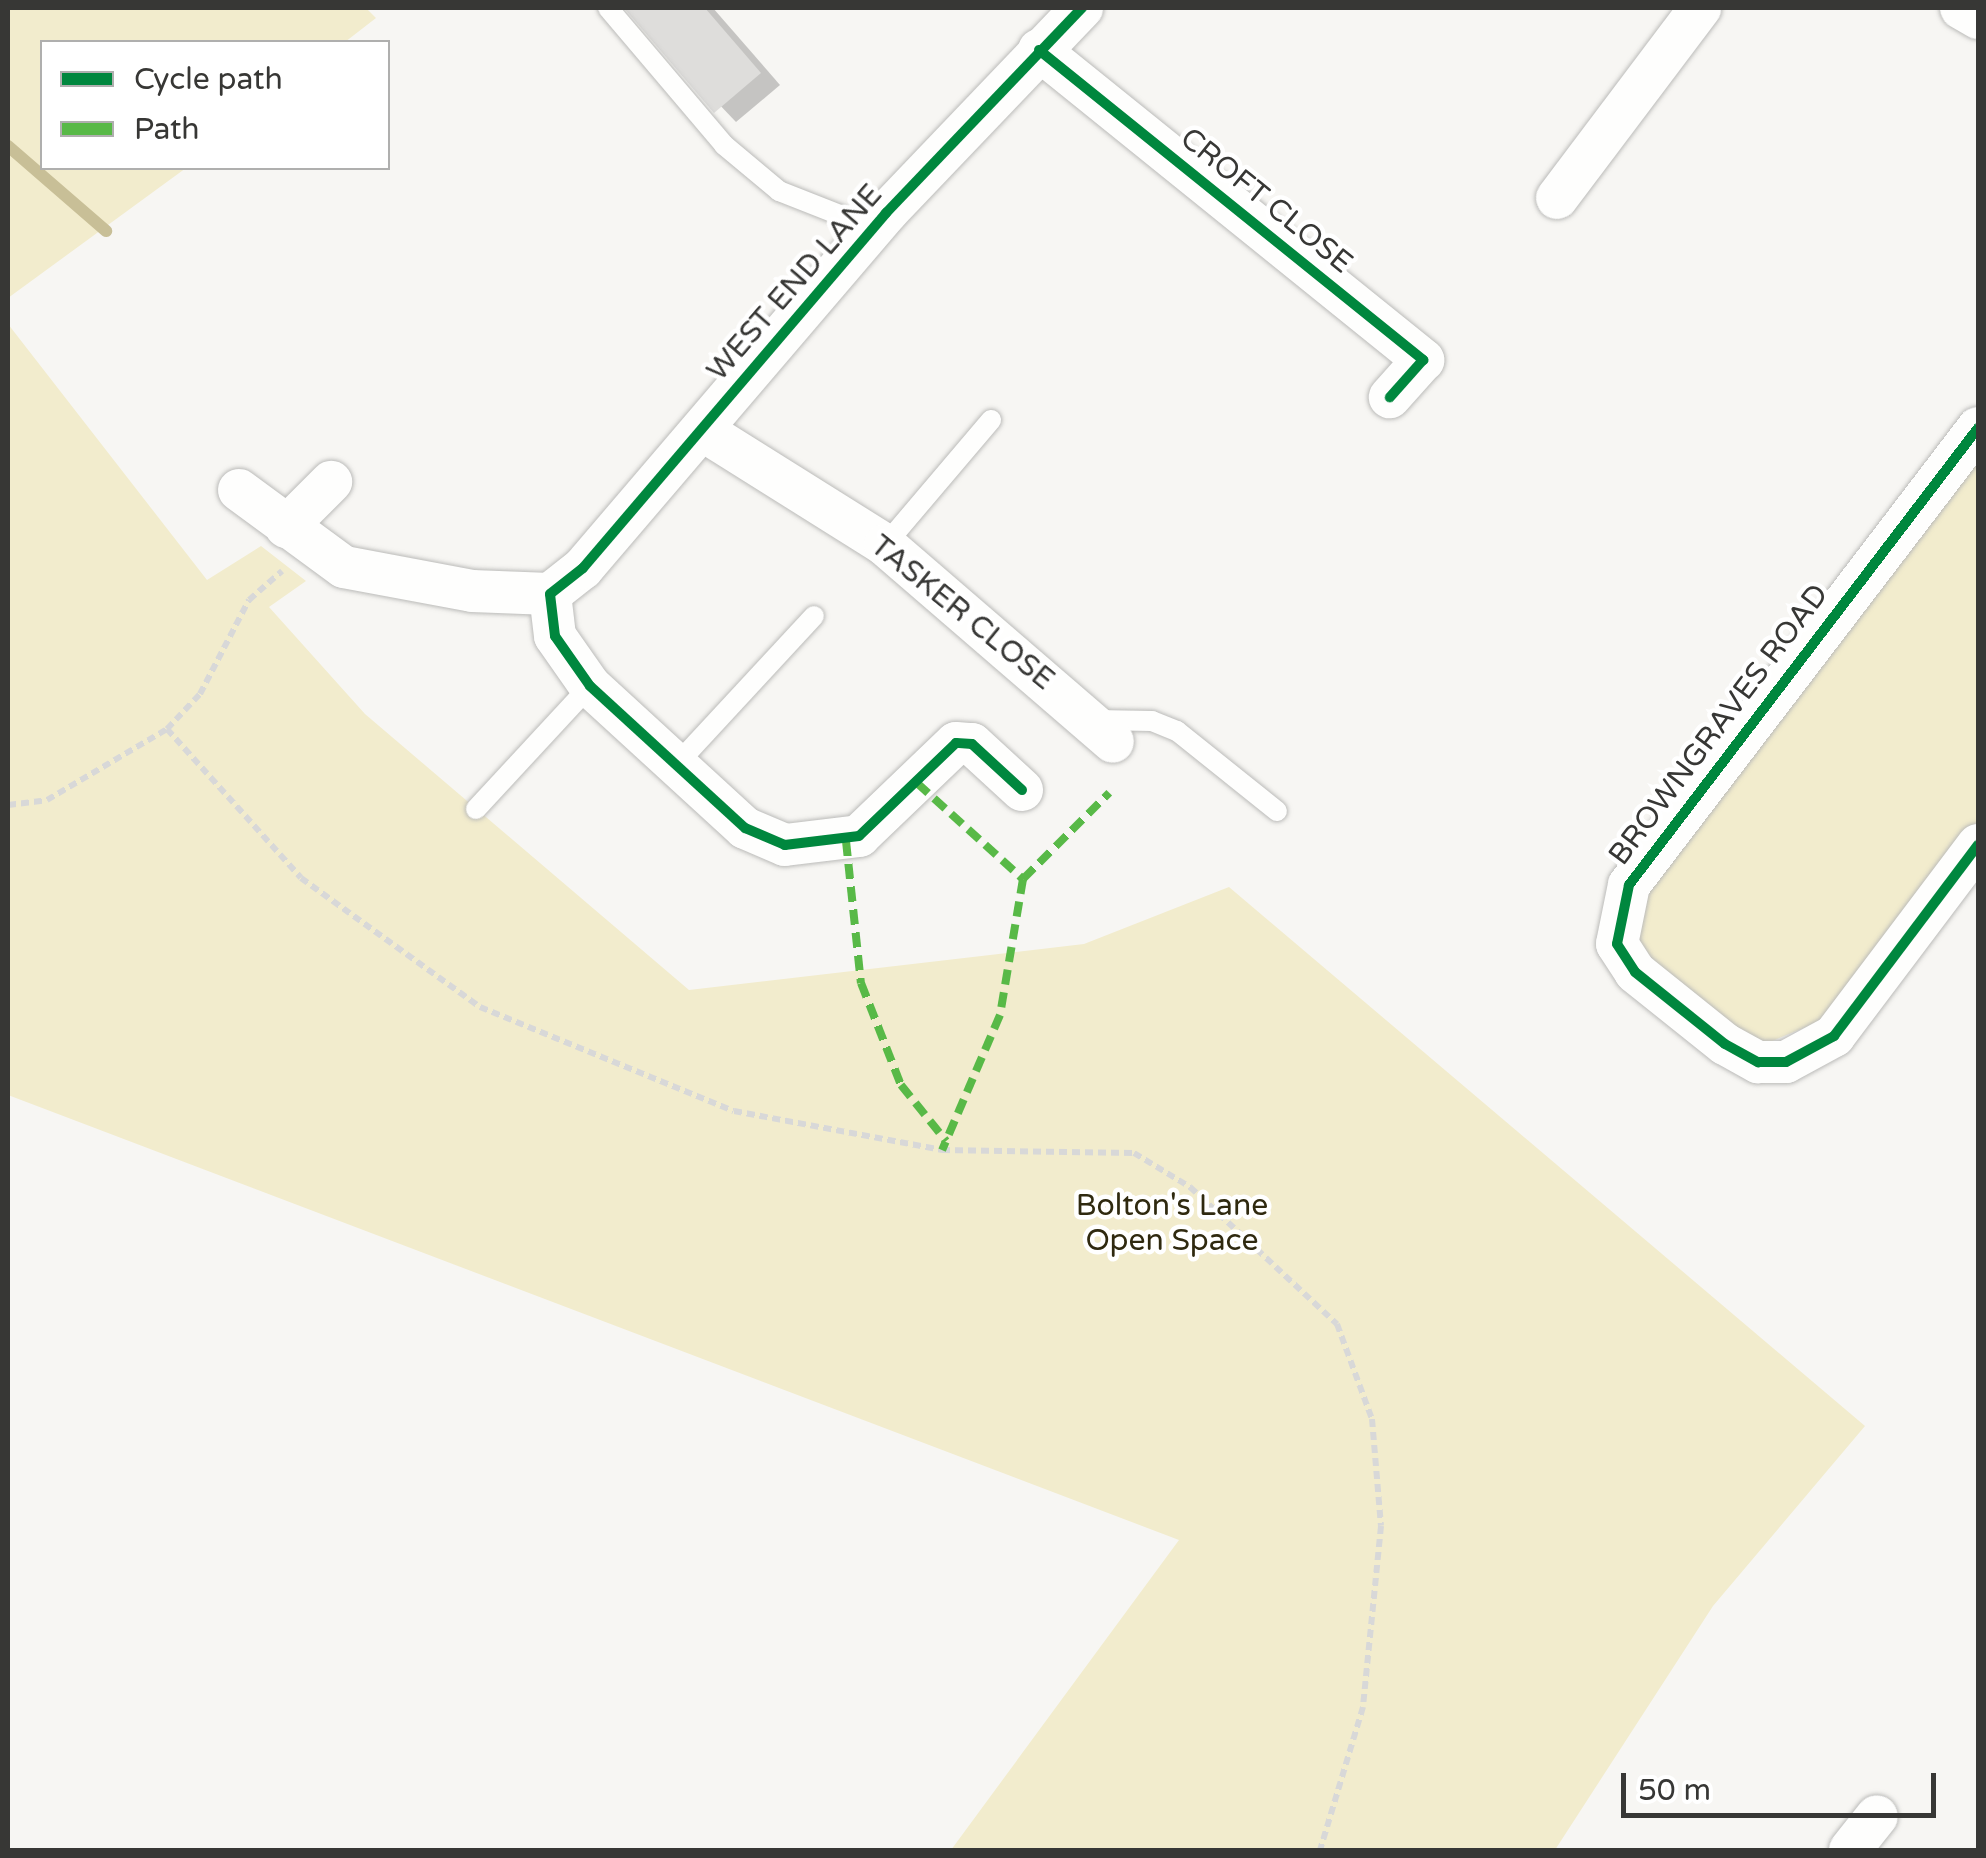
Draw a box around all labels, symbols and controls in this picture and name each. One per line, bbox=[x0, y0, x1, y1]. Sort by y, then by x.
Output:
legend bbox=[40, 40, 390, 170]
text: Cycle path bbox=[134, 61, 283, 98]
text: Path bbox=[134, 111, 200, 148]
street label: CROFT CLOSE bbox=[1173, 121, 1359, 281]
street label: WEST END LANE bbox=[700, 177, 890, 389]
street label: TASKER CLOSE bbox=[863, 528, 1061, 698]
street label: BROWNGRAVES ROAD bbox=[1602, 577, 1836, 873]
park label: Bolton's Lane Open Space bbox=[1076, 1188, 1268, 1258]
scale bar bbox=[1626, 1753, 1941, 1815]
text: 50 m bbox=[1638, 1772, 1711, 1809]

